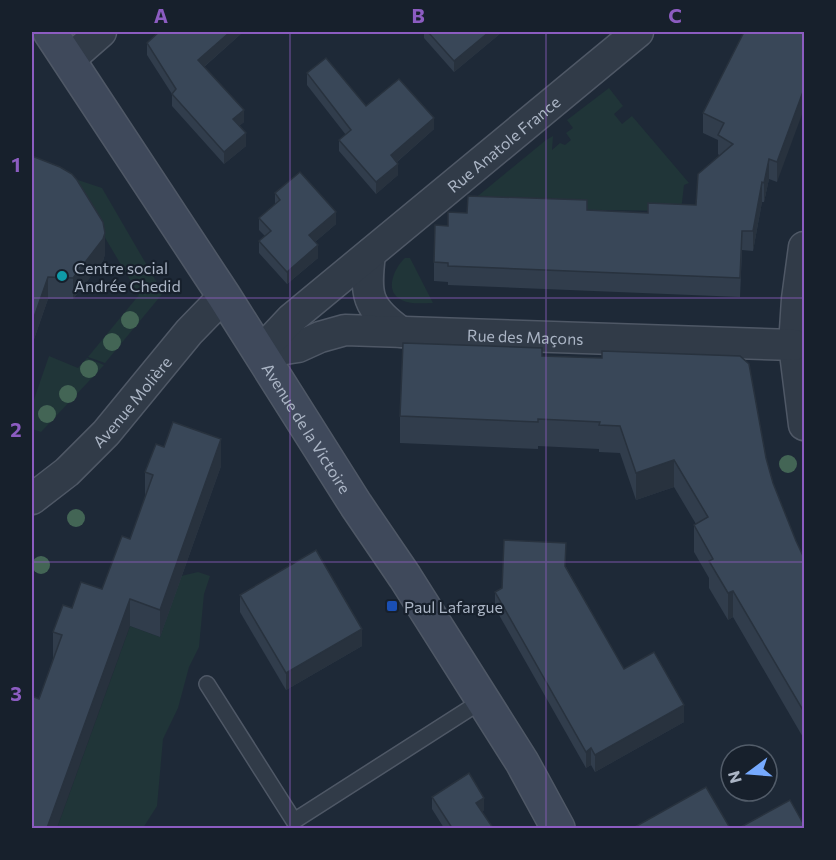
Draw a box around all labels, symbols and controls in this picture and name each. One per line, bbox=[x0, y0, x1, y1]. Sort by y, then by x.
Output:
text: A bbox=[154, 3, 168, 27]
text: B bbox=[411, 3, 425, 27]
text: C bbox=[668, 3, 682, 27]
street label: Rue Anatole France bbox=[443, 91, 563, 196]
text: 1 bbox=[11, 152, 21, 176]
place label: Centre social Andrée Chedid bbox=[74, 258, 181, 295]
marker: Centre social Andrée Chedid bbox=[55, 269, 69, 283]
street label: Rue des Maçons bbox=[467, 325, 584, 347]
street label: Avenue Molière bbox=[88, 352, 175, 451]
street label: Avenue de la Victoire bbox=[259, 359, 355, 496]
text: 2 bbox=[10, 417, 22, 441]
place label: Paul Lafargue bbox=[404, 597, 503, 616]
marker: Paul Lafargue bbox=[385, 599, 399, 613]
text: 3 bbox=[10, 681, 22, 705]
north arrow bbox=[719, 743, 779, 803]
text: N bbox=[723, 769, 745, 786]

